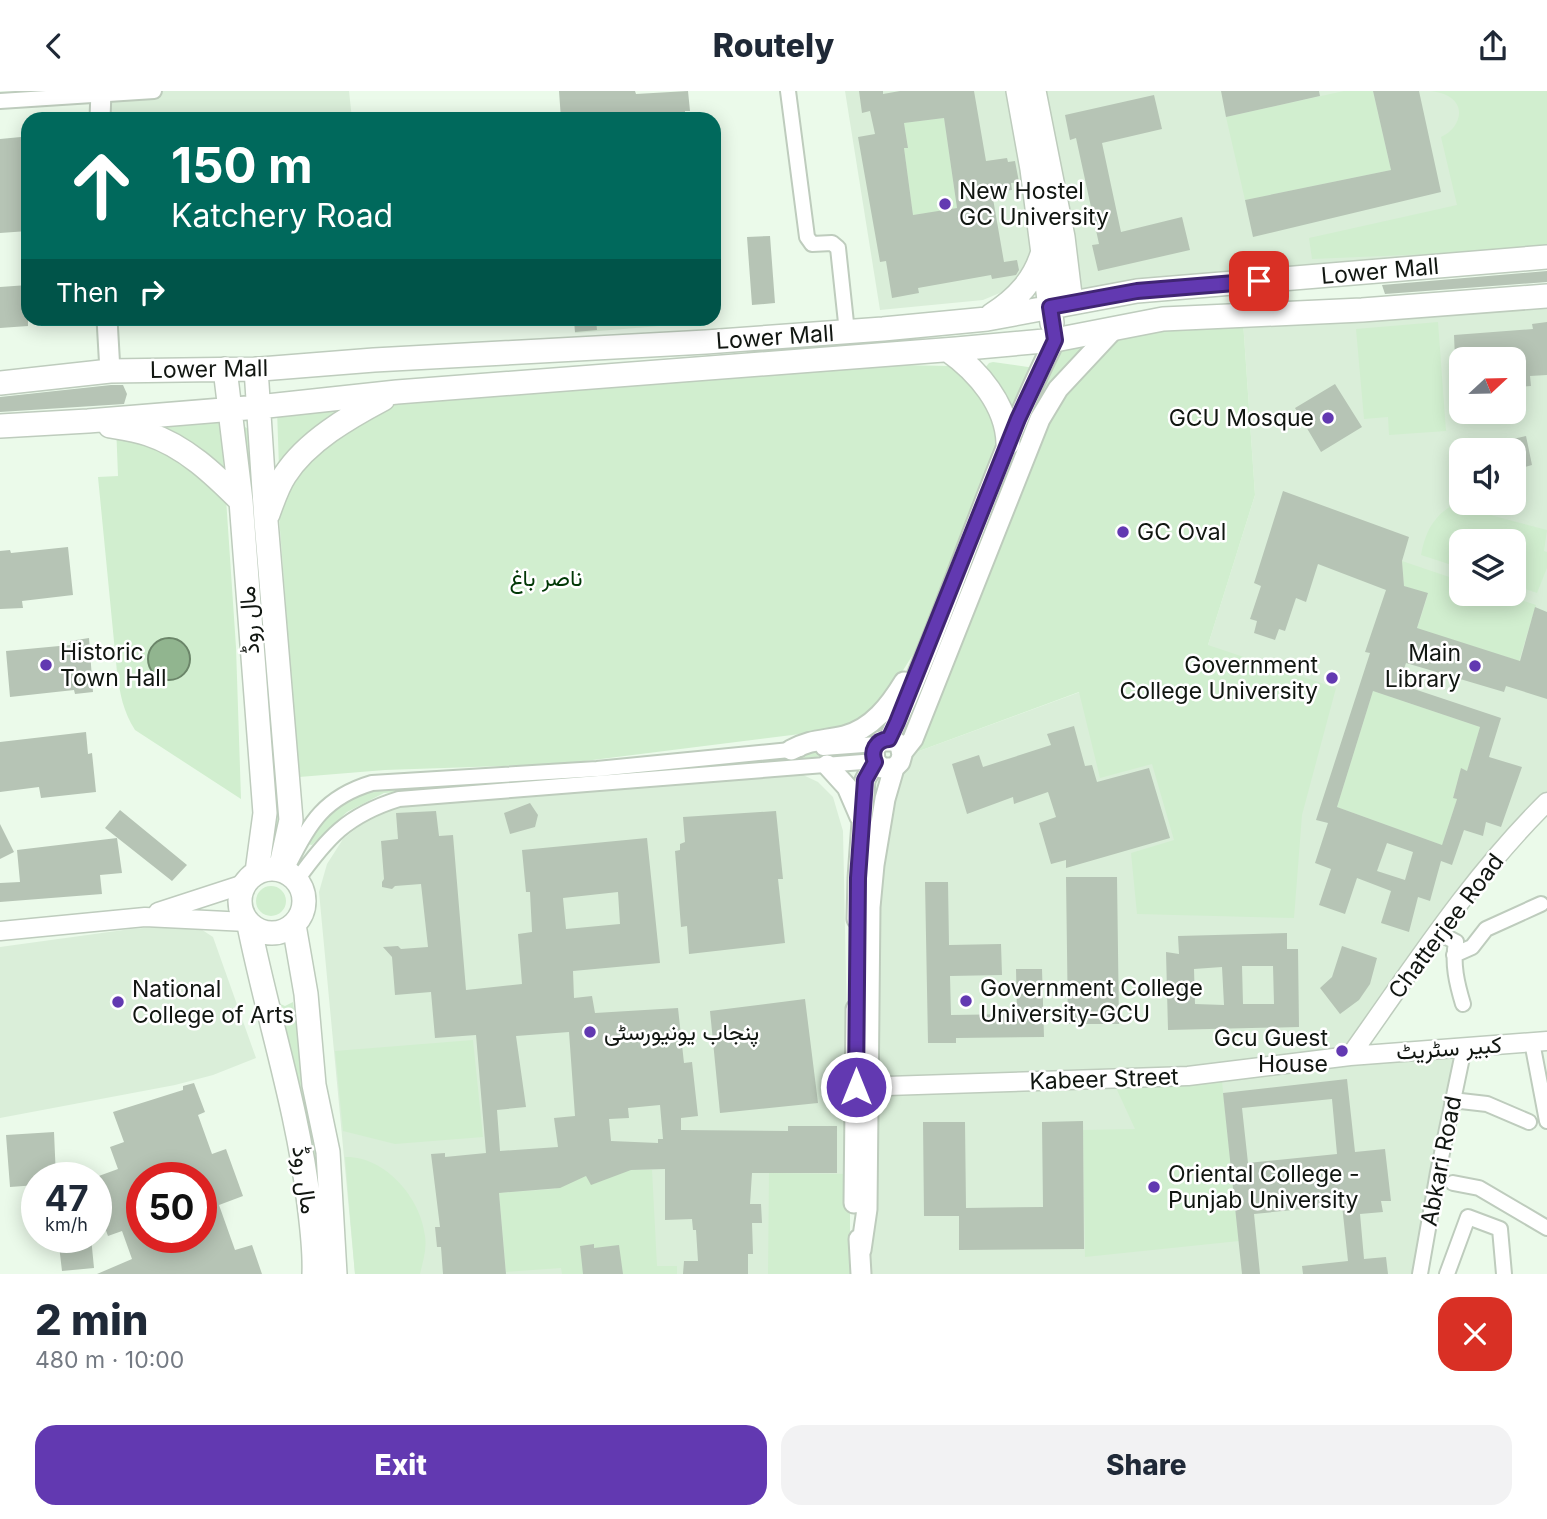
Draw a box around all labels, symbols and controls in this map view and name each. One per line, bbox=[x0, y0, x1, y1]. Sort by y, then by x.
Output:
text: Routely bbox=[713, 26, 834, 65]
icon: back bbox=[35, 27, 73, 65]
icon: share bbox=[1474, 27, 1512, 65]
text: 150 m bbox=[171, 136, 313, 195]
icon: ahead bbox=[56, 140, 147, 231]
place label: New Hostel GC University bbox=[959, 177, 1109, 231]
text: Katchery Road bbox=[171, 196, 393, 235]
marker: New Hostel GC University bbox=[937, 196, 953, 212]
pin bbox=[1229, 251, 1289, 311]
street label: Lower Mall bbox=[1320, 252, 1440, 290]
icon: arrive bbox=[1240, 262, 1278, 300]
icon: right bbox=[133, 273, 171, 311]
text: Then bbox=[56, 277, 119, 308]
street label: Lower Mall bbox=[715, 319, 835, 355]
north arrow bbox=[1449, 347, 1526, 423]
map controls bbox=[1449, 347, 1526, 606]
street label: Lower Mall bbox=[150, 354, 268, 384]
place label: GCU Mosque bbox=[1169, 404, 1314, 432]
marker: GCU Mosque bbox=[1320, 410, 1336, 426]
button: sound bbox=[1449, 438, 1526, 515]
place label: GC Oval bbox=[1137, 518, 1226, 546]
marker: GC Oval bbox=[1115, 524, 1131, 540]
button: layers bbox=[1449, 529, 1526, 606]
park label: ناصر باغ bbox=[509, 564, 583, 594]
street label: مال روڈ bbox=[233, 585, 266, 655]
place label: Historic Town Hall bbox=[60, 638, 166, 692]
place label: Main Library bbox=[1385, 639, 1461, 693]
place label: Government College University bbox=[1119, 651, 1318, 705]
marker: Historic Town Hall bbox=[38, 657, 54, 673]
marker: Main Library bbox=[1467, 658, 1483, 674]
marker: Government College University bbox=[1324, 670, 1340, 686]
street label: Chatterjee Road bbox=[1382, 848, 1510, 1004]
place label: Government College University-GCU bbox=[980, 974, 1203, 1028]
place label: National College of Arts bbox=[132, 975, 294, 1029]
marker: Government College University-GCU bbox=[958, 993, 974, 1009]
marker: National College of Arts bbox=[110, 994, 126, 1010]
place label: پنجاب یونیورسٹی bbox=[604, 1018, 759, 1048]
marker: پنجاب یونیورسٹی bbox=[582, 1024, 598, 1040]
place label: Gcu Guest House bbox=[1214, 1024, 1328, 1078]
street label: کبیر سٹریٹ bbox=[1395, 1030, 1503, 1067]
marker: Gcu Guest House bbox=[1334, 1043, 1350, 1059]
position arrow bbox=[819, 1050, 893, 1124]
street label: Kabeer Street bbox=[1029, 1062, 1180, 1096]
street label: Abkari Road bbox=[1415, 1094, 1467, 1228]
street label: مال روڈ bbox=[285, 1144, 324, 1216]
place label: Oriental College - Punjab University bbox=[1168, 1160, 1359, 1214]
speed limit sign: 50 bbox=[126, 1162, 217, 1253]
text: 47 bbox=[44, 1177, 89, 1219]
marker: Oriental College - Punjab University bbox=[1146, 1179, 1162, 1195]
text: km/h bbox=[45, 1214, 88, 1235]
text: 2 min bbox=[35, 1294, 149, 1345]
button: close bbox=[1438, 1297, 1512, 1371]
text: 480 m · 10:00 bbox=[35, 1346, 184, 1374]
button: Exit bbox=[35, 1425, 767, 1505]
button: Share bbox=[781, 1425, 1512, 1505]

